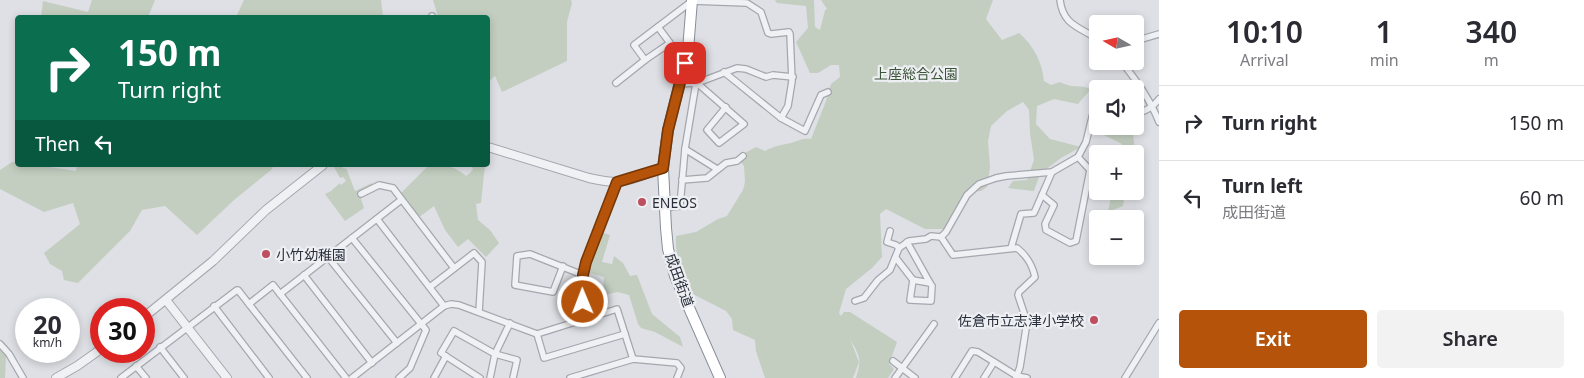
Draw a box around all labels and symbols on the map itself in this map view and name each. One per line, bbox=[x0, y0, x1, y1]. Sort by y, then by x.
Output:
north arrow bbox=[1089, 15, 1144, 70]
pin bbox=[664, 42, 706, 84]
park label: 上座総合公園 bbox=[874, 64, 958, 83]
place label: ENEOS bbox=[652, 193, 697, 212]
marker: ENEOS bbox=[636, 196, 648, 208]
place label: 小竹幼稚園 bbox=[276, 245, 346, 264]
marker: 小竹幼稚園 bbox=[260, 248, 272, 260]
street label: 成田街道 bbox=[661, 250, 699, 310]
position arrow bbox=[556, 275, 608, 327]
speed limit sign: 30 bbox=[90, 298, 155, 363]
place label: 佐倉市立志津小学校 bbox=[958, 311, 1084, 330]
marker: 佐倉市立志津小学校 bbox=[1088, 314, 1100, 326]

